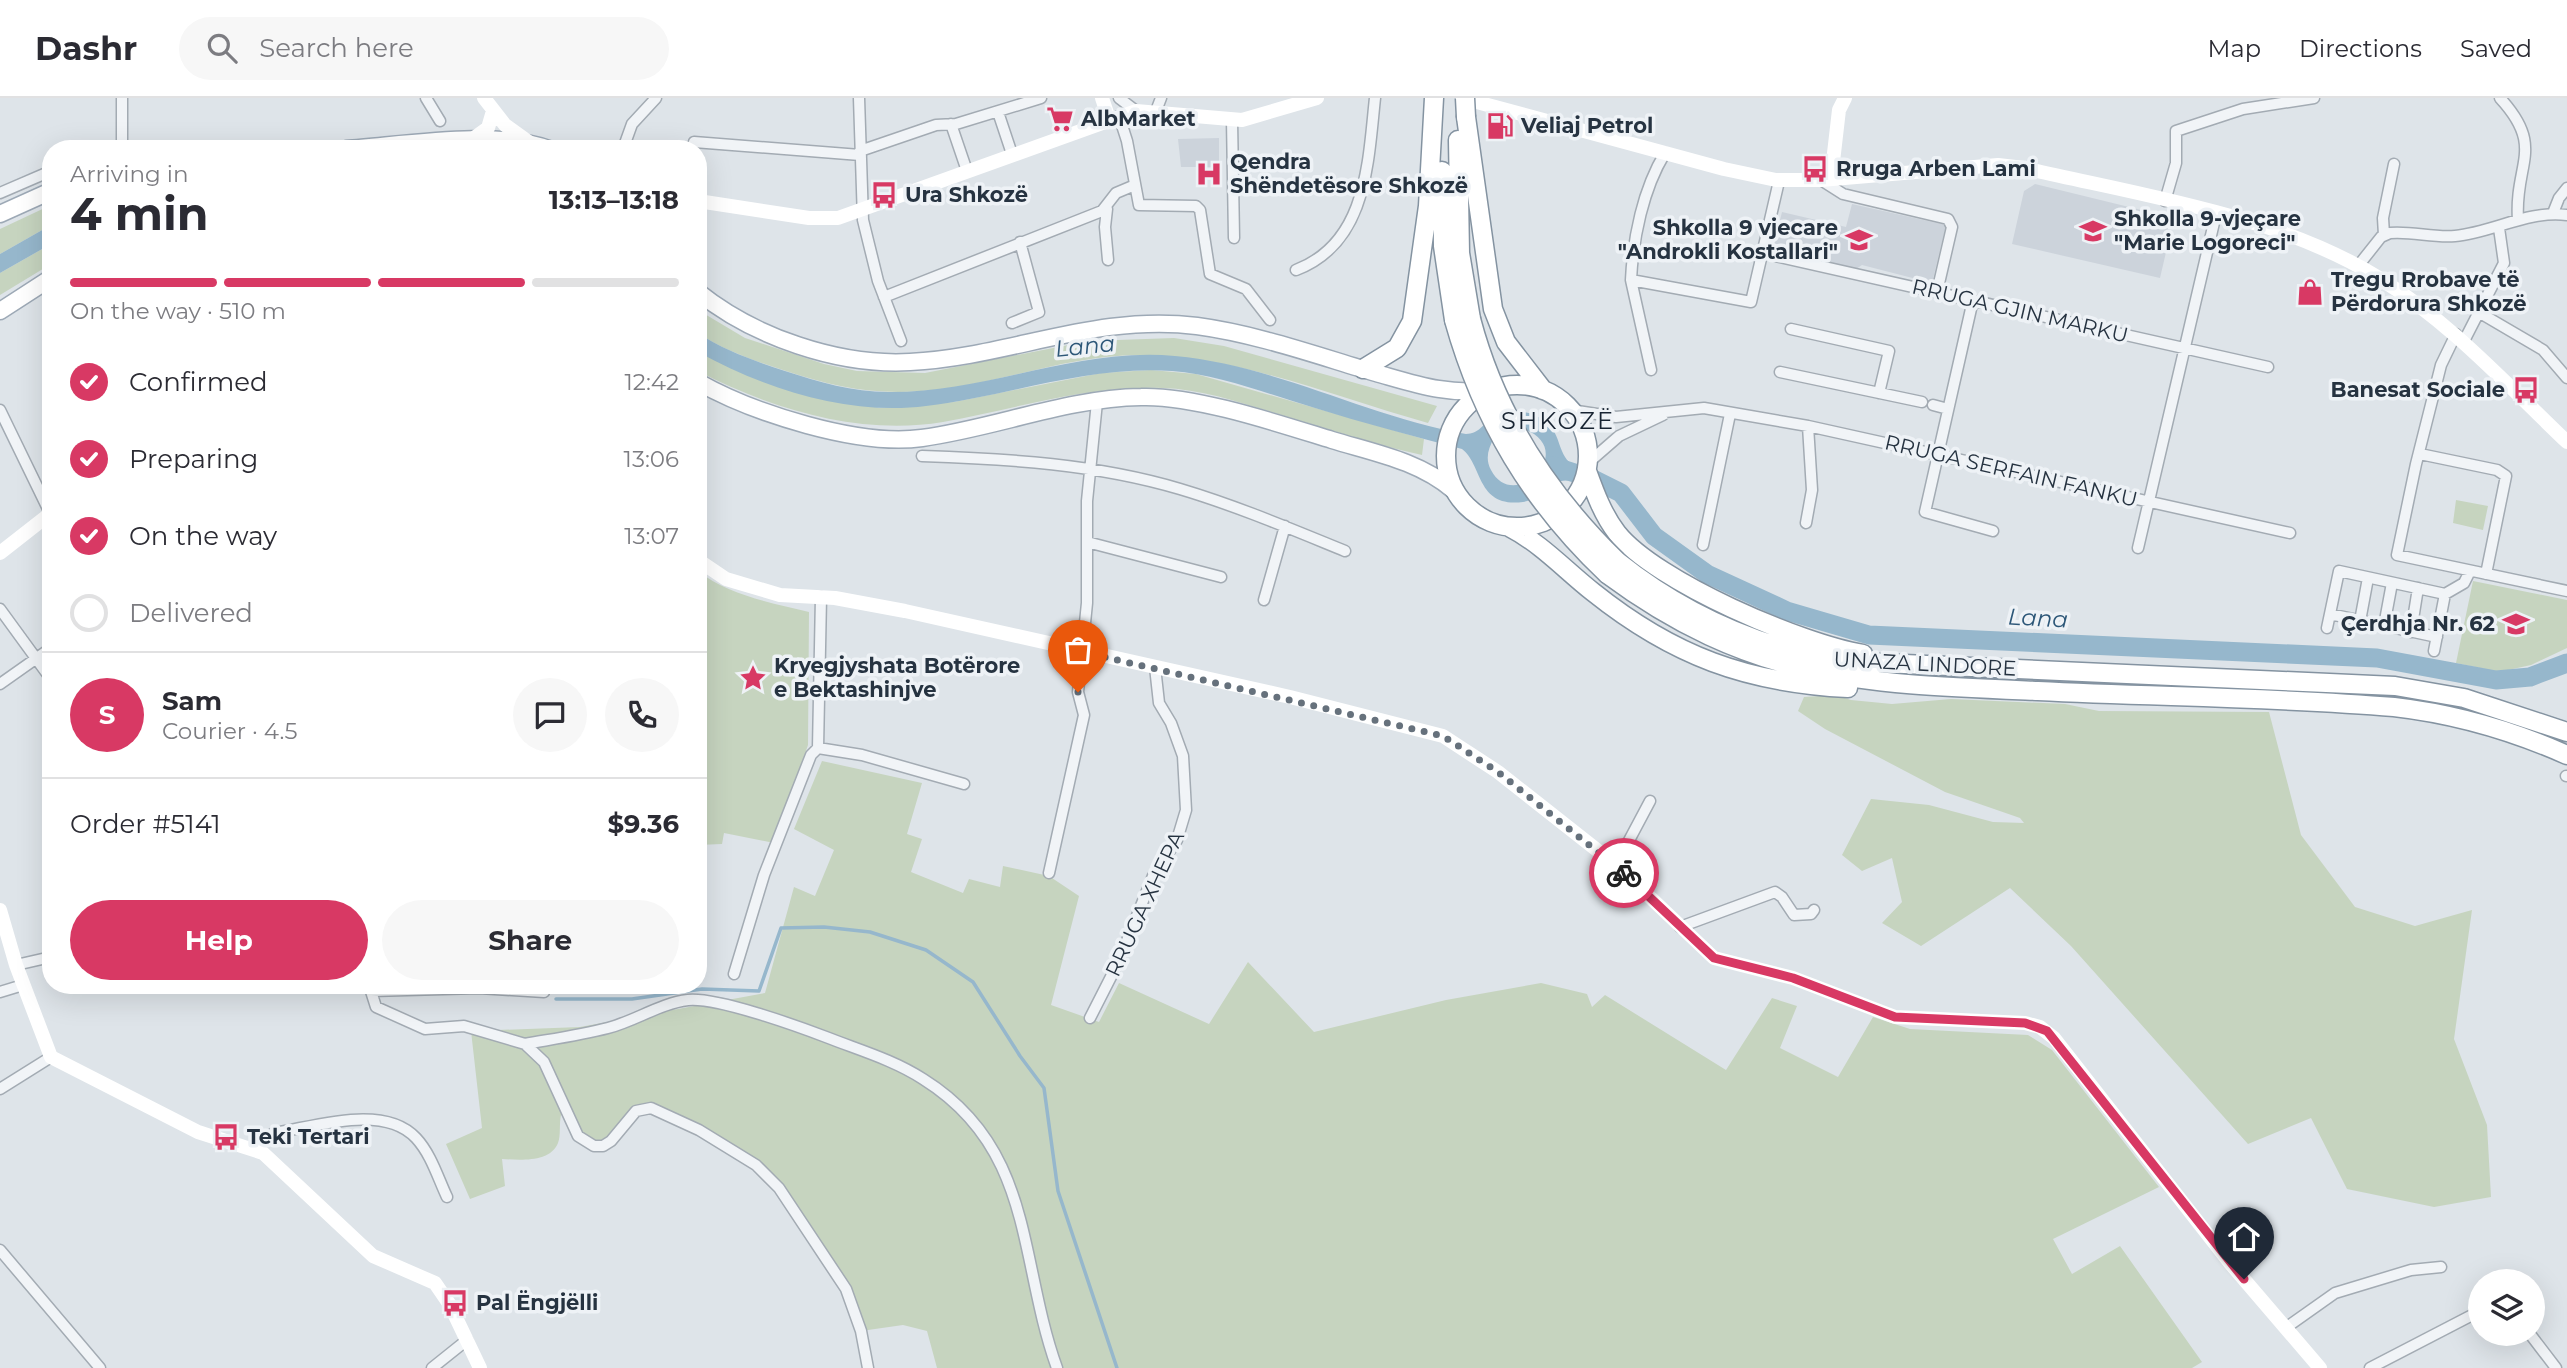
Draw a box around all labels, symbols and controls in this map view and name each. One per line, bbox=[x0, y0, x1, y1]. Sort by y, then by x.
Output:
search box bbox=[179, 17, 669, 80]
text: Dashr bbox=[35, 28, 137, 68]
icon: search bbox=[203, 29, 241, 67]
text: Search here bbox=[259, 32, 414, 64]
text: Map bbox=[2208, 34, 2261, 63]
text: Directions bbox=[2299, 34, 2422, 63]
text: Saved bbox=[2460, 34, 2532, 63]
supermarket icon: AlbMarket bbox=[1045, 104, 1075, 134]
place label: AlbMarket bbox=[1080, 106, 1196, 131]
fuel station icon: Veliaj Petrol bbox=[1485, 111, 1515, 141]
place label: Veliaj Petrol bbox=[1520, 113, 1653, 138]
place label: Qendra Shëndetësore Shkozë bbox=[1230, 149, 1468, 198]
bus stop icon: Rruga Arben Lami bbox=[1800, 154, 1830, 184]
place label: Rruga Arben Lami bbox=[1836, 156, 2036, 181]
hospital icon: Qendra Shëndetësore Shkozë bbox=[1194, 159, 1224, 189]
text: Arriving in bbox=[70, 160, 189, 188]
bus stop icon: Ura Shkozë bbox=[869, 180, 899, 210]
place label: Ura Shkozë bbox=[905, 182, 1028, 207]
text: 13:13–13:18 bbox=[549, 184, 679, 216]
text: 4 min bbox=[70, 185, 209, 242]
place label: Shkolla 9-vjeçare "Marie Logoreci" bbox=[2114, 206, 2301, 255]
place label: Shkolla 9 vjecare "Androkli Kostallari" bbox=[1618, 215, 1838, 264]
school or university icon: Shkolla 9-vjeçare "Marie Logoreci" bbox=[2078, 216, 2108, 246]
school or university icon: Shkolla 9 vjecare "Androkli Kostallari" bbox=[1844, 225, 1874, 255]
place label: Tregu Rrobave të Përdorura Shkozë bbox=[2331, 267, 2526, 316]
street label: RRUGA GJIN MARKU bbox=[1910, 273, 2131, 348]
shop icon: Tregu Rrobave të Përdorura Shkozë bbox=[2295, 277, 2325, 307]
text: On the way · 510 m bbox=[70, 297, 286, 325]
water label: Lana bbox=[1054, 329, 1116, 363]
icon: check bbox=[70, 363, 108, 401]
text: Confirmed bbox=[129, 366, 268, 398]
text: 12:42 bbox=[625, 368, 679, 396]
bus stop icon: Banesat Sociale bbox=[2511, 375, 2541, 405]
place label: Banesat Sociale bbox=[2331, 377, 2505, 402]
district label: SHKOZË bbox=[1501, 406, 1615, 435]
street label: RRUGA SERFAIN FANKU bbox=[1882, 429, 2140, 512]
icon: check bbox=[70, 440, 108, 478]
text: Preparing bbox=[129, 443, 258, 475]
text: 13:06 bbox=[624, 445, 679, 473]
icon: check bbox=[70, 517, 108, 555]
text: On the way bbox=[129, 520, 277, 552]
text: 13:07 bbox=[624, 522, 679, 550]
text: Delivered bbox=[129, 597, 253, 629]
water label: Lana bbox=[2007, 602, 2069, 634]
school or university icon: Çerdhja Nr. 62 bbox=[2501, 609, 2531, 639]
place label: Çerdhja Nr. 62 bbox=[2341, 611, 2495, 636]
pin bbox=[1048, 620, 1108, 692]
icon: bag bbox=[1059, 631, 1097, 669]
street label: UNAZA LINDORE bbox=[1833, 646, 2017, 681]
place label: Kryegjyshata Botërore e Bektashinjve bbox=[774, 653, 1020, 702]
place icon: Kryegjyshata Botërore e Bektashinjve bbox=[738, 663, 768, 693]
button: chat bbox=[513, 678, 587, 752]
button: phone bbox=[605, 678, 679, 752]
text: Sam bbox=[162, 685, 222, 717]
text: S bbox=[99, 699, 115, 731]
text: Courier · 4.5 bbox=[162, 717, 297, 745]
text: Order #5141 bbox=[70, 808, 221, 840]
text: $9.36 bbox=[607, 808, 679, 840]
street label: RRUGA XHEPA bbox=[1100, 826, 1190, 980]
courier bbox=[1589, 838, 1659, 908]
icon: bike bbox=[1605, 854, 1643, 892]
button: Help bbox=[70, 900, 368, 980]
button: Share bbox=[382, 900, 679, 980]
bus stop icon: Teki Tertari bbox=[211, 1122, 241, 1152]
place label: Teki Tertari bbox=[247, 1124, 370, 1149]
pin bbox=[2214, 1207, 2274, 1279]
icon: home bbox=[2225, 1218, 2263, 1256]
map controls bbox=[2468, 1269, 2545, 1346]
button: layers bbox=[2468, 1269, 2545, 1346]
bus stop icon: Pal Ëngjëlli bbox=[440, 1288, 470, 1318]
place label: Pal Ëngjëlli bbox=[476, 1290, 598, 1315]

